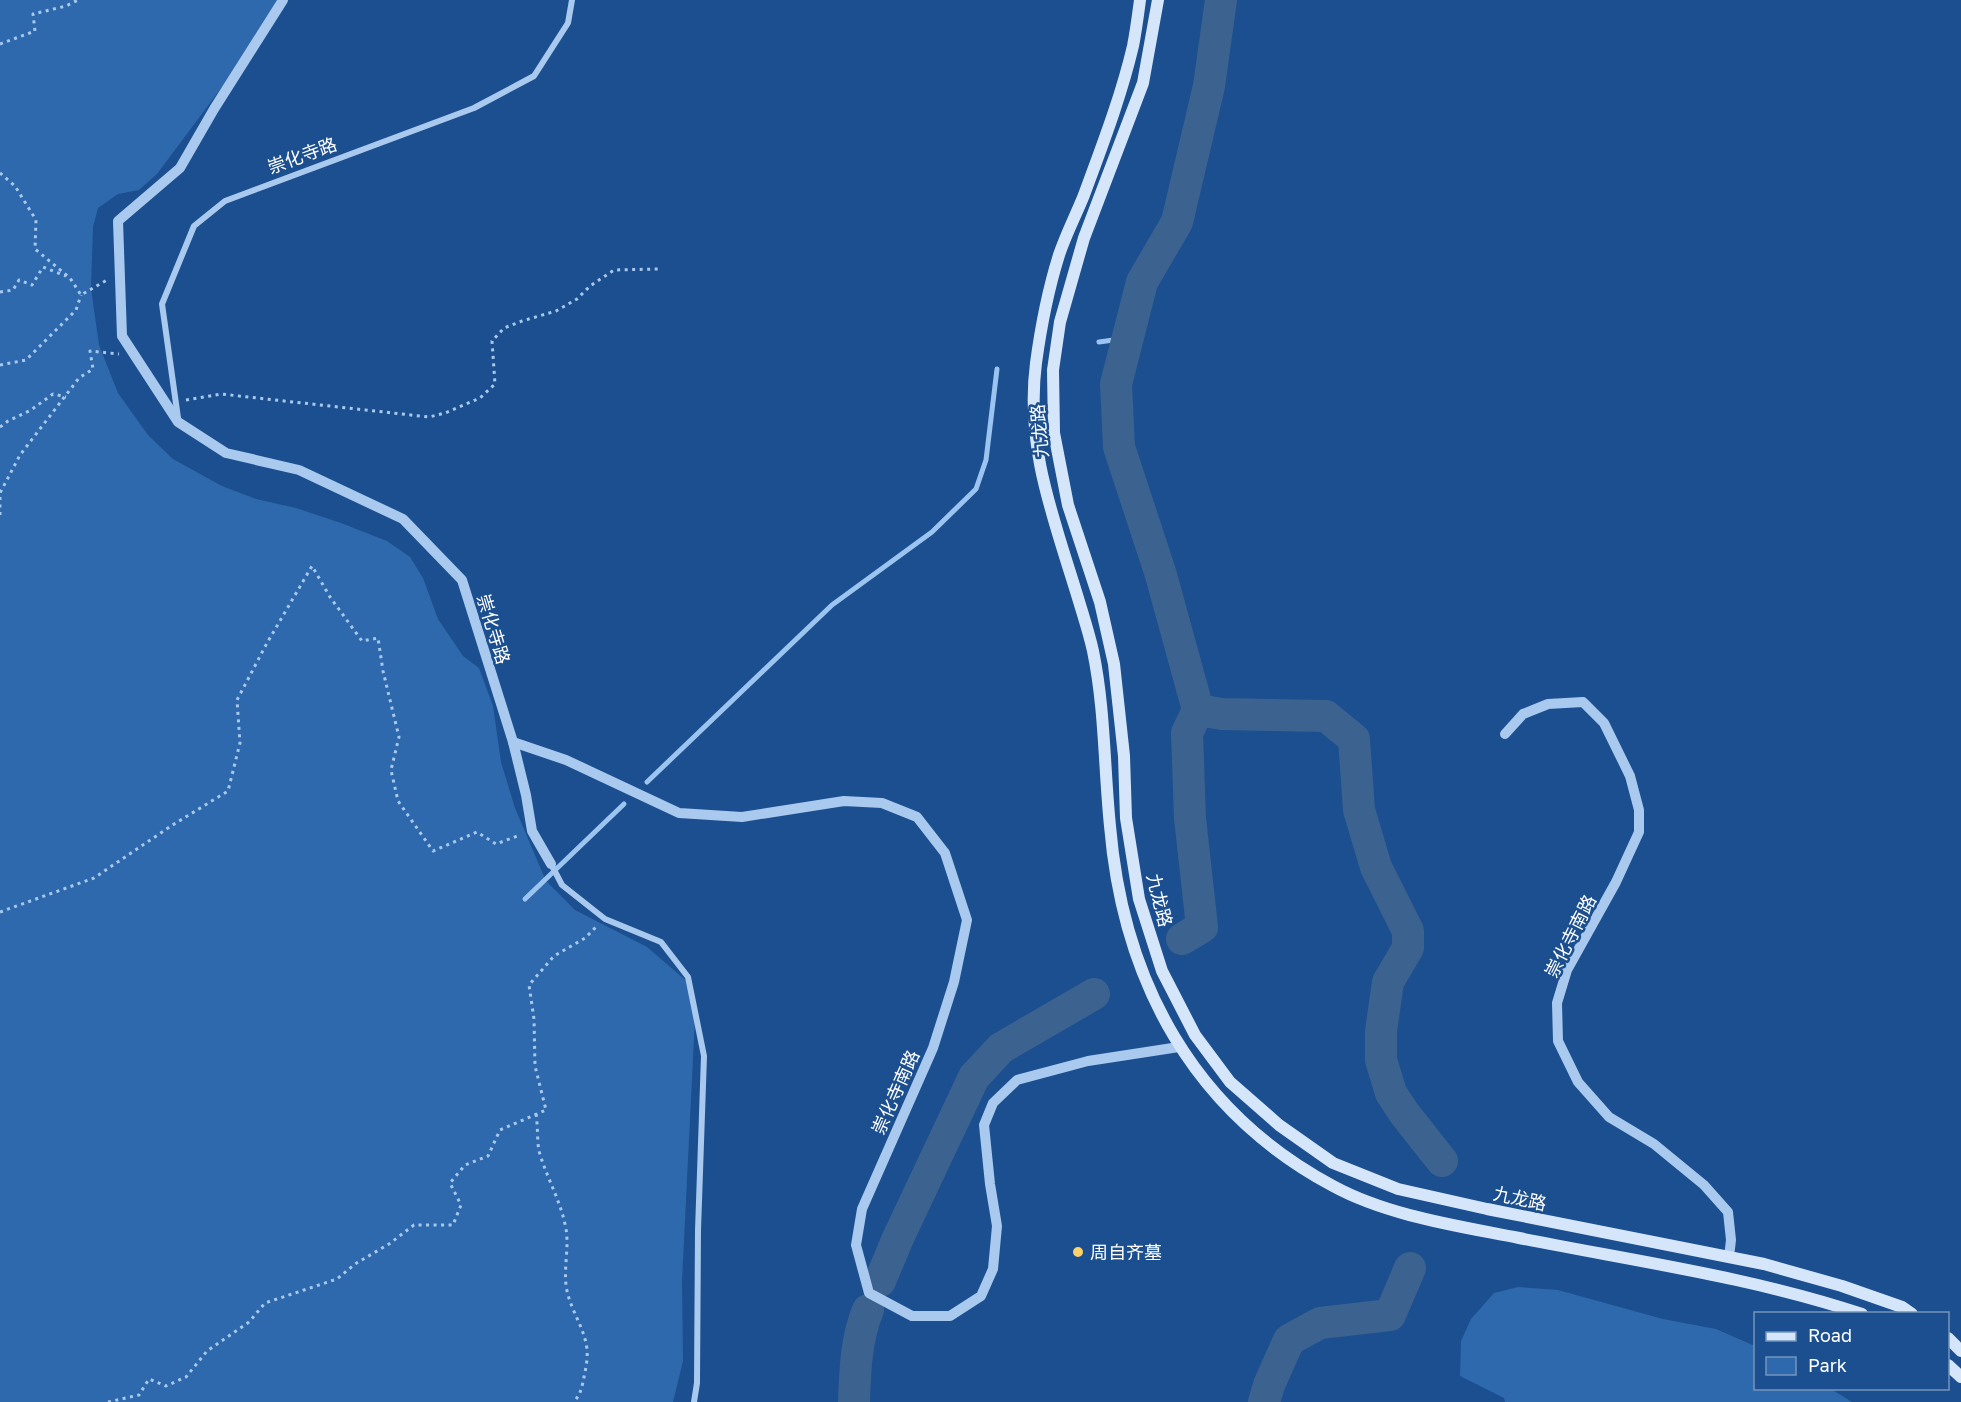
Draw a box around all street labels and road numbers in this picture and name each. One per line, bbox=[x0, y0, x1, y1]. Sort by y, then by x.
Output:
street label: 崇化寺路 bbox=[264, 132, 340, 178]
street label: 九龙路 bbox=[1026, 403, 1052, 459]
street label: 崇化寺路 bbox=[473, 591, 515, 667]
street label: 九龙路 bbox=[1143, 871, 1177, 929]
street label: 崇化寺南路 bbox=[1540, 891, 1600, 981]
street label: 崇化寺南路 bbox=[867, 1046, 923, 1138]
street label: 九龙路 bbox=[1491, 1182, 1549, 1214]

